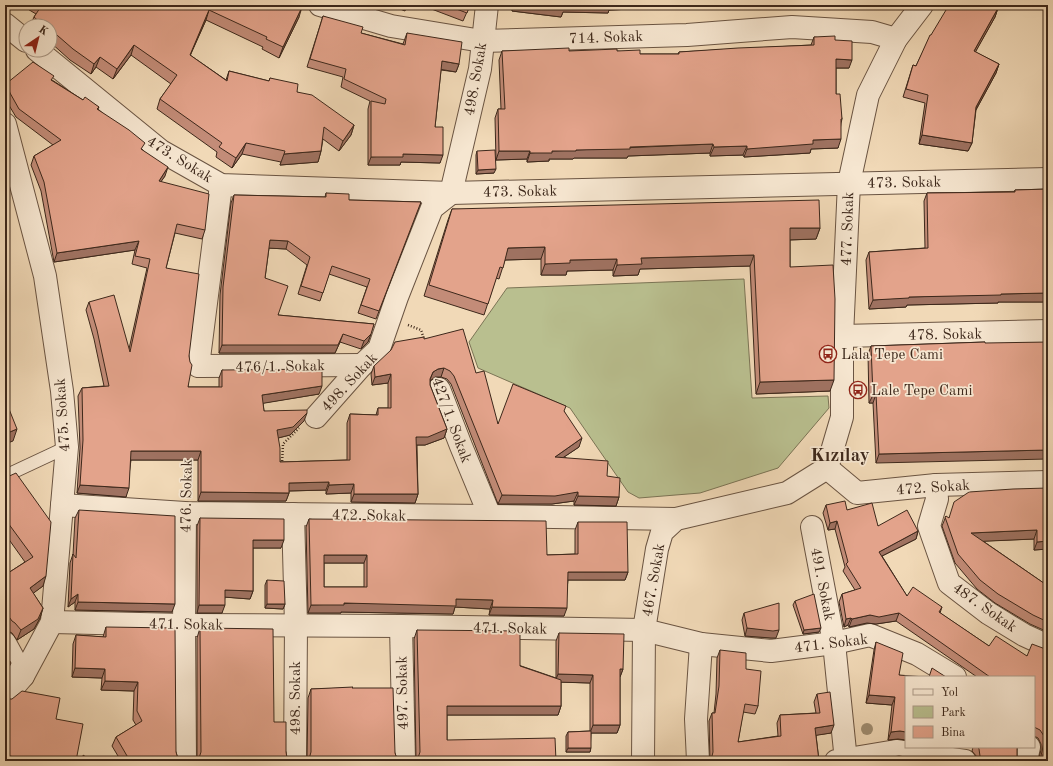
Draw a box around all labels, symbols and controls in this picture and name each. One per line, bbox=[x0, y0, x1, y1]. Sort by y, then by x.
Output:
north arrow bbox=[18, 18, 58, 58]
text: K bbox=[36, 24, 50, 38]
street label: 714. Sokak bbox=[569, 30, 644, 47]
street label: 498. Sokak bbox=[463, 41, 490, 117]
street label: 473. Sokak bbox=[144, 134, 215, 186]
street label: 473. Sokak bbox=[867, 175, 941, 192]
street label: 473. Sokak bbox=[483, 184, 557, 201]
street label: 477. Sokak bbox=[840, 191, 857, 266]
street label: 478. Sokak bbox=[908, 327, 982, 344]
bus stop icon: Lala Tepe Cami bbox=[818, 344, 838, 364]
place label: Lala Tepe Cami bbox=[841, 348, 943, 363]
street label: 498. Sokak bbox=[319, 351, 381, 415]
street label: 476/1. Sokak bbox=[235, 359, 325, 376]
street label: 427/1. Sokak bbox=[428, 376, 473, 465]
street label: 475. Sokak bbox=[53, 377, 74, 452]
bus stop icon: Lale Tepe Cami bbox=[848, 380, 868, 400]
place label: Lale Tepe Cami bbox=[871, 384, 973, 399]
district label: Kızılay bbox=[810, 447, 870, 466]
street label: 476. Sokak bbox=[179, 459, 196, 533]
street label: 472. Sokak bbox=[896, 478, 971, 499]
street label: 472. Sokak bbox=[332, 508, 406, 525]
street label: 467. Sokak bbox=[641, 542, 668, 618]
street label: 491. Sokak bbox=[807, 546, 836, 622]
street label: 487. Sokak bbox=[949, 581, 1019, 636]
street label: 471. Sokak bbox=[149, 617, 223, 634]
street label: 471. Sokak bbox=[473, 621, 547, 638]
street label: 471. Sokak bbox=[793, 632, 869, 656]
street label: 497. Sokak bbox=[395, 656, 412, 730]
street label: 498. Sokak bbox=[289, 661, 304, 735]
legend bbox=[905, 676, 1035, 748]
text: Yol bbox=[941, 687, 958, 699]
text: Park bbox=[941, 707, 966, 719]
text: Bina bbox=[941, 727, 965, 739]

